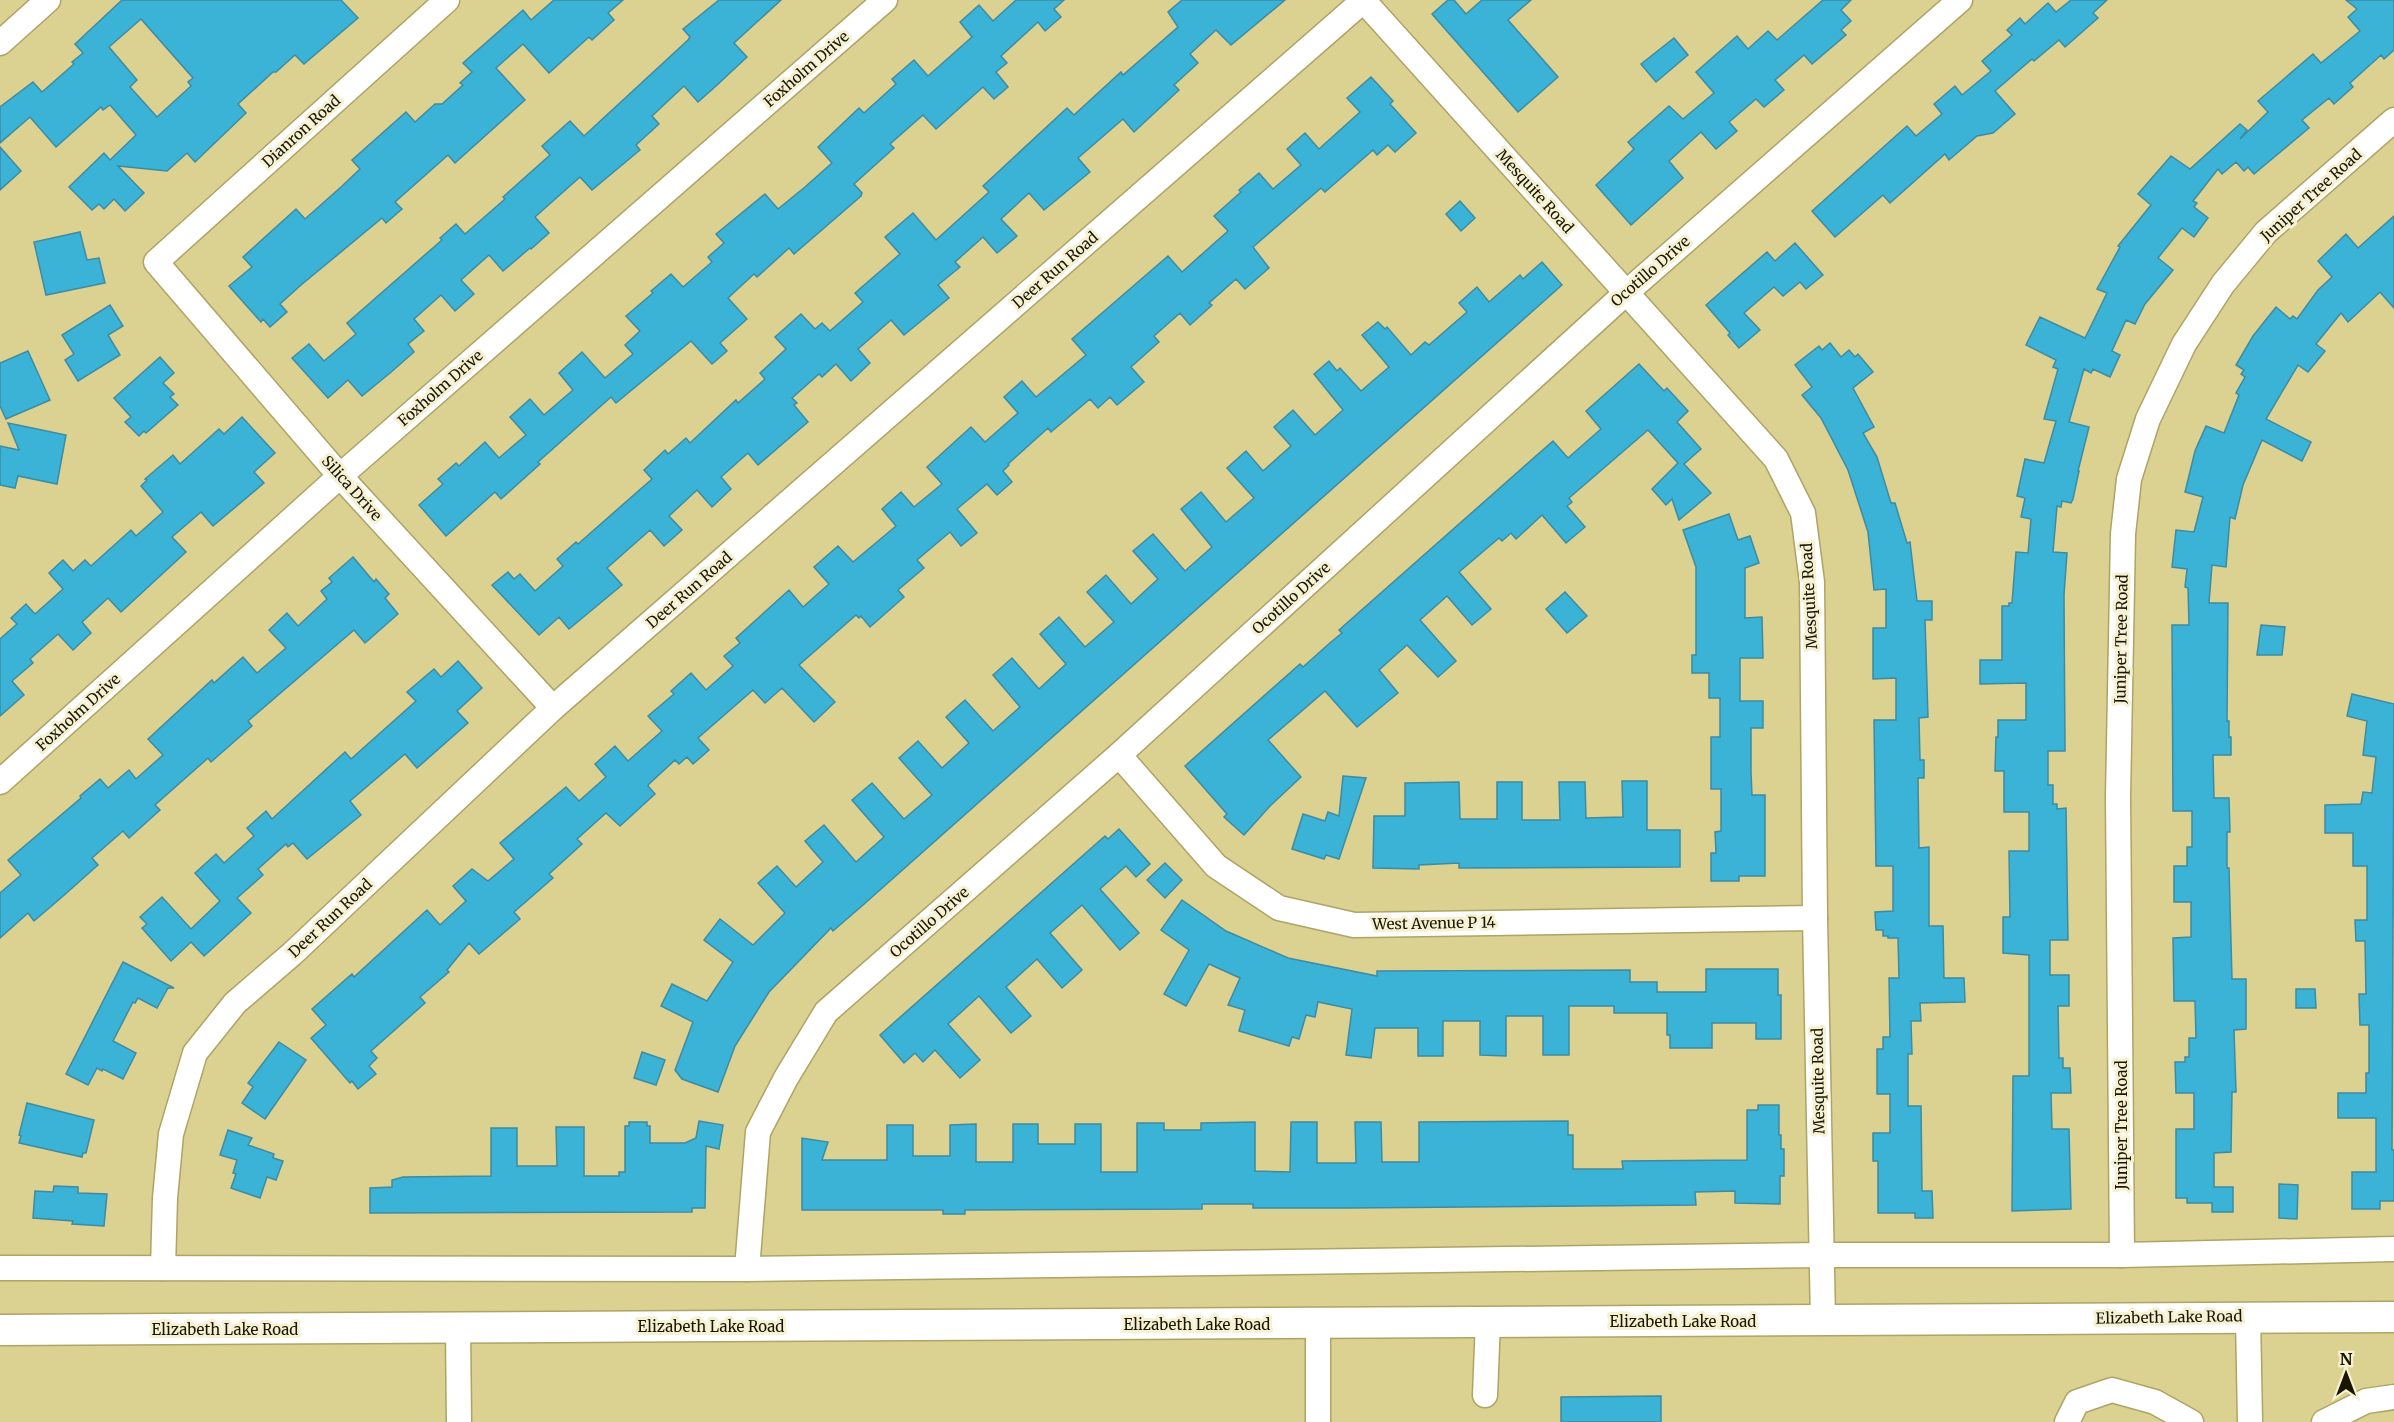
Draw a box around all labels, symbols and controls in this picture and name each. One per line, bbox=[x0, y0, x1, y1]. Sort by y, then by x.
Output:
street label: Foxholm Drive bbox=[760, 27, 853, 111]
street label: Dianron Road bbox=[258, 91, 344, 171]
street label: Mesquite Road bbox=[1492, 145, 1578, 237]
street label: Juniper Tree Road bbox=[2256, 145, 2365, 246]
street label: Deer Run Road bbox=[1008, 228, 1102, 312]
street label: Ocotillo Drive bbox=[1607, 231, 1694, 311]
street label: Foxholm Drive bbox=[394, 346, 487, 430]
street label: Silica Drive bbox=[318, 452, 386, 525]
street label: Mesquite Road bbox=[1797, 542, 1821, 650]
street label: Deer Run Road bbox=[642, 548, 736, 632]
street label: Ocotillo Drive bbox=[1248, 558, 1334, 638]
street label: Juniper Tree Road bbox=[2110, 574, 2132, 705]
street label: Foxholm Drive bbox=[32, 669, 124, 755]
street label: Deer Run Road bbox=[284, 874, 376, 962]
street label: Ocotillo Drive bbox=[886, 882, 973, 962]
street label: West Avenue P 14 bbox=[1371, 912, 1496, 934]
street label: Mesquite Road bbox=[1808, 1028, 1828, 1134]
street label: Juniper Tree Road bbox=[2112, 1060, 2131, 1191]
street label: Elizabeth Lake Road bbox=[2095, 1306, 2243, 1328]
street label: Elizabeth Lake Road bbox=[1610, 1312, 1756, 1331]
street label: Elizabeth Lake Road bbox=[1124, 1315, 1270, 1334]
street label: Elizabeth Lake Road bbox=[638, 1317, 784, 1336]
street label: Elizabeth Lake Road bbox=[152, 1320, 298, 1339]
north arrow bbox=[2316, 1344, 2376, 1404]
text: N bbox=[2340, 1349, 2353, 1369]

